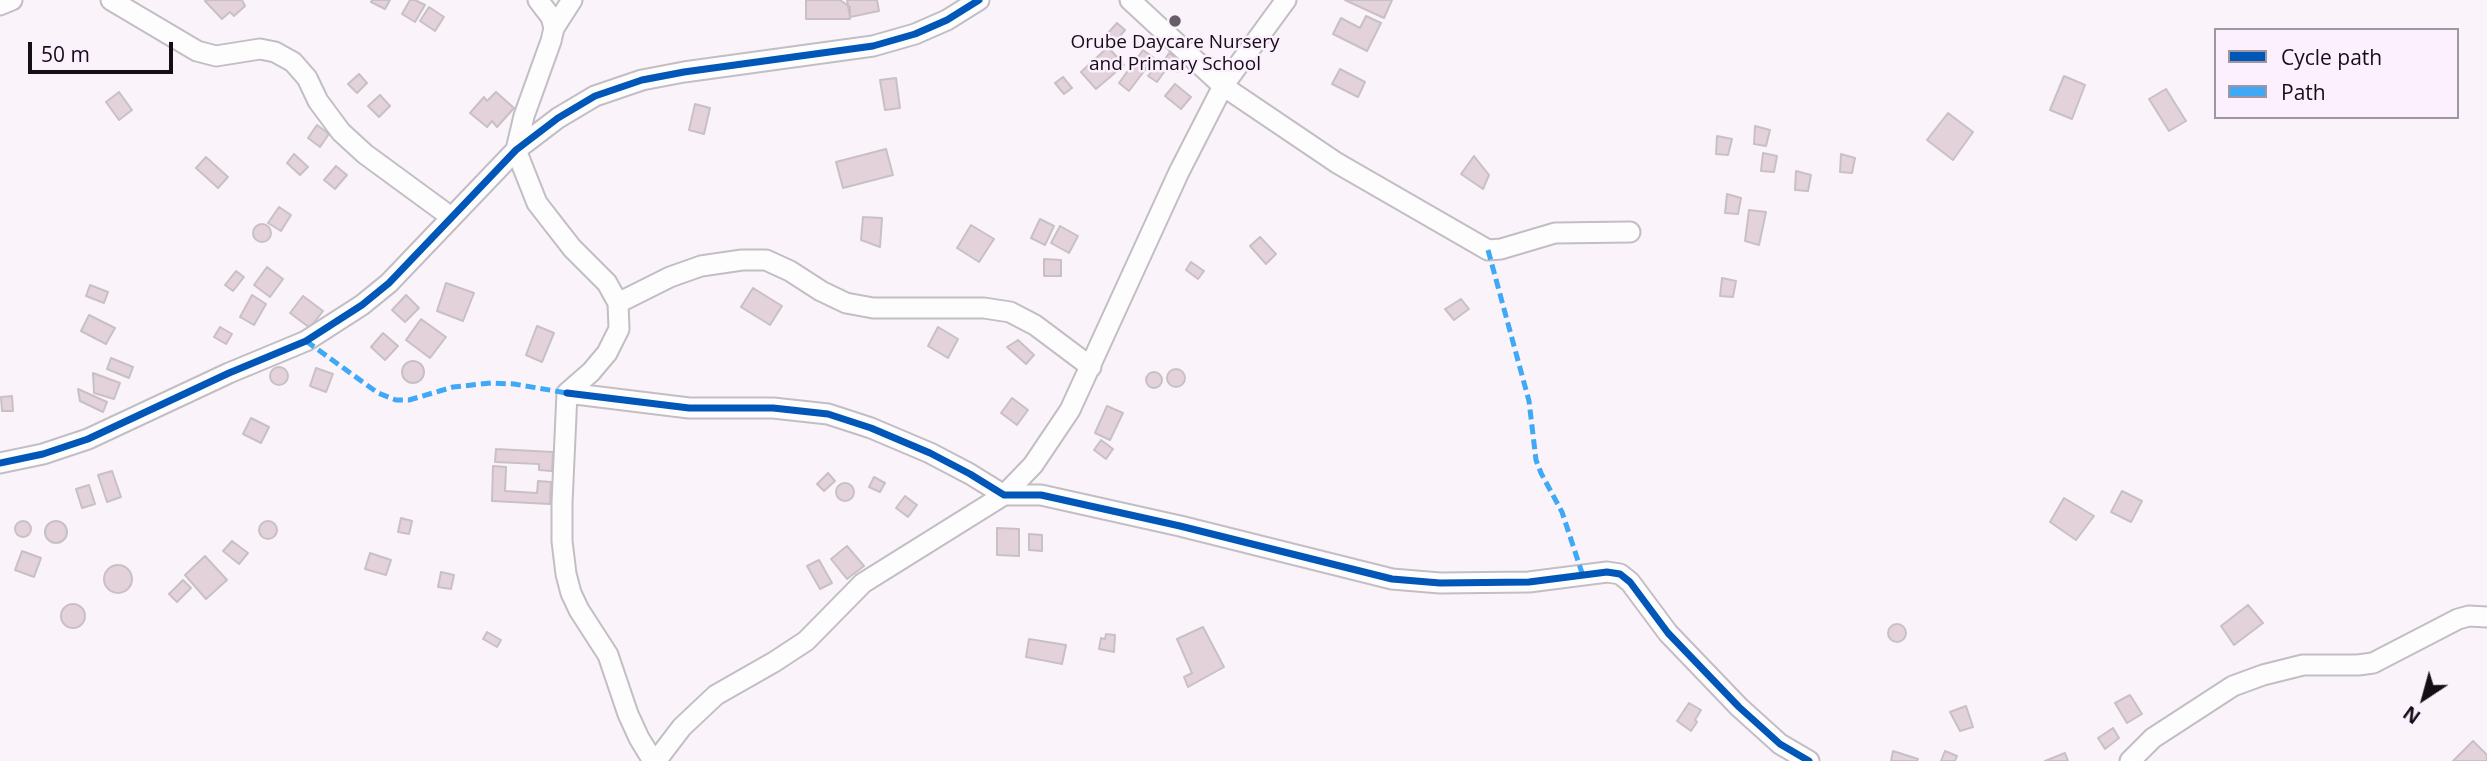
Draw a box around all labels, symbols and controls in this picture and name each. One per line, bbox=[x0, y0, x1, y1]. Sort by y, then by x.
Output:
marker: Orube Daycare Nursery and Primary School bbox=[1167, 13, 1183, 29]
scale bar bbox=[32, 28, 177, 72]
legend bbox=[2214, 28, 2459, 119]
place label: Orube Daycare Nursery and Primary School bbox=[1070, 32, 1280, 76]
text: 50 m bbox=[41, 40, 90, 68]
text: Cycle path bbox=[2281, 43, 2382, 71]
text: Path bbox=[2281, 78, 2326, 106]
north arrow bbox=[2389, 663, 2459, 733]
text: N bbox=[2398, 700, 2426, 730]

